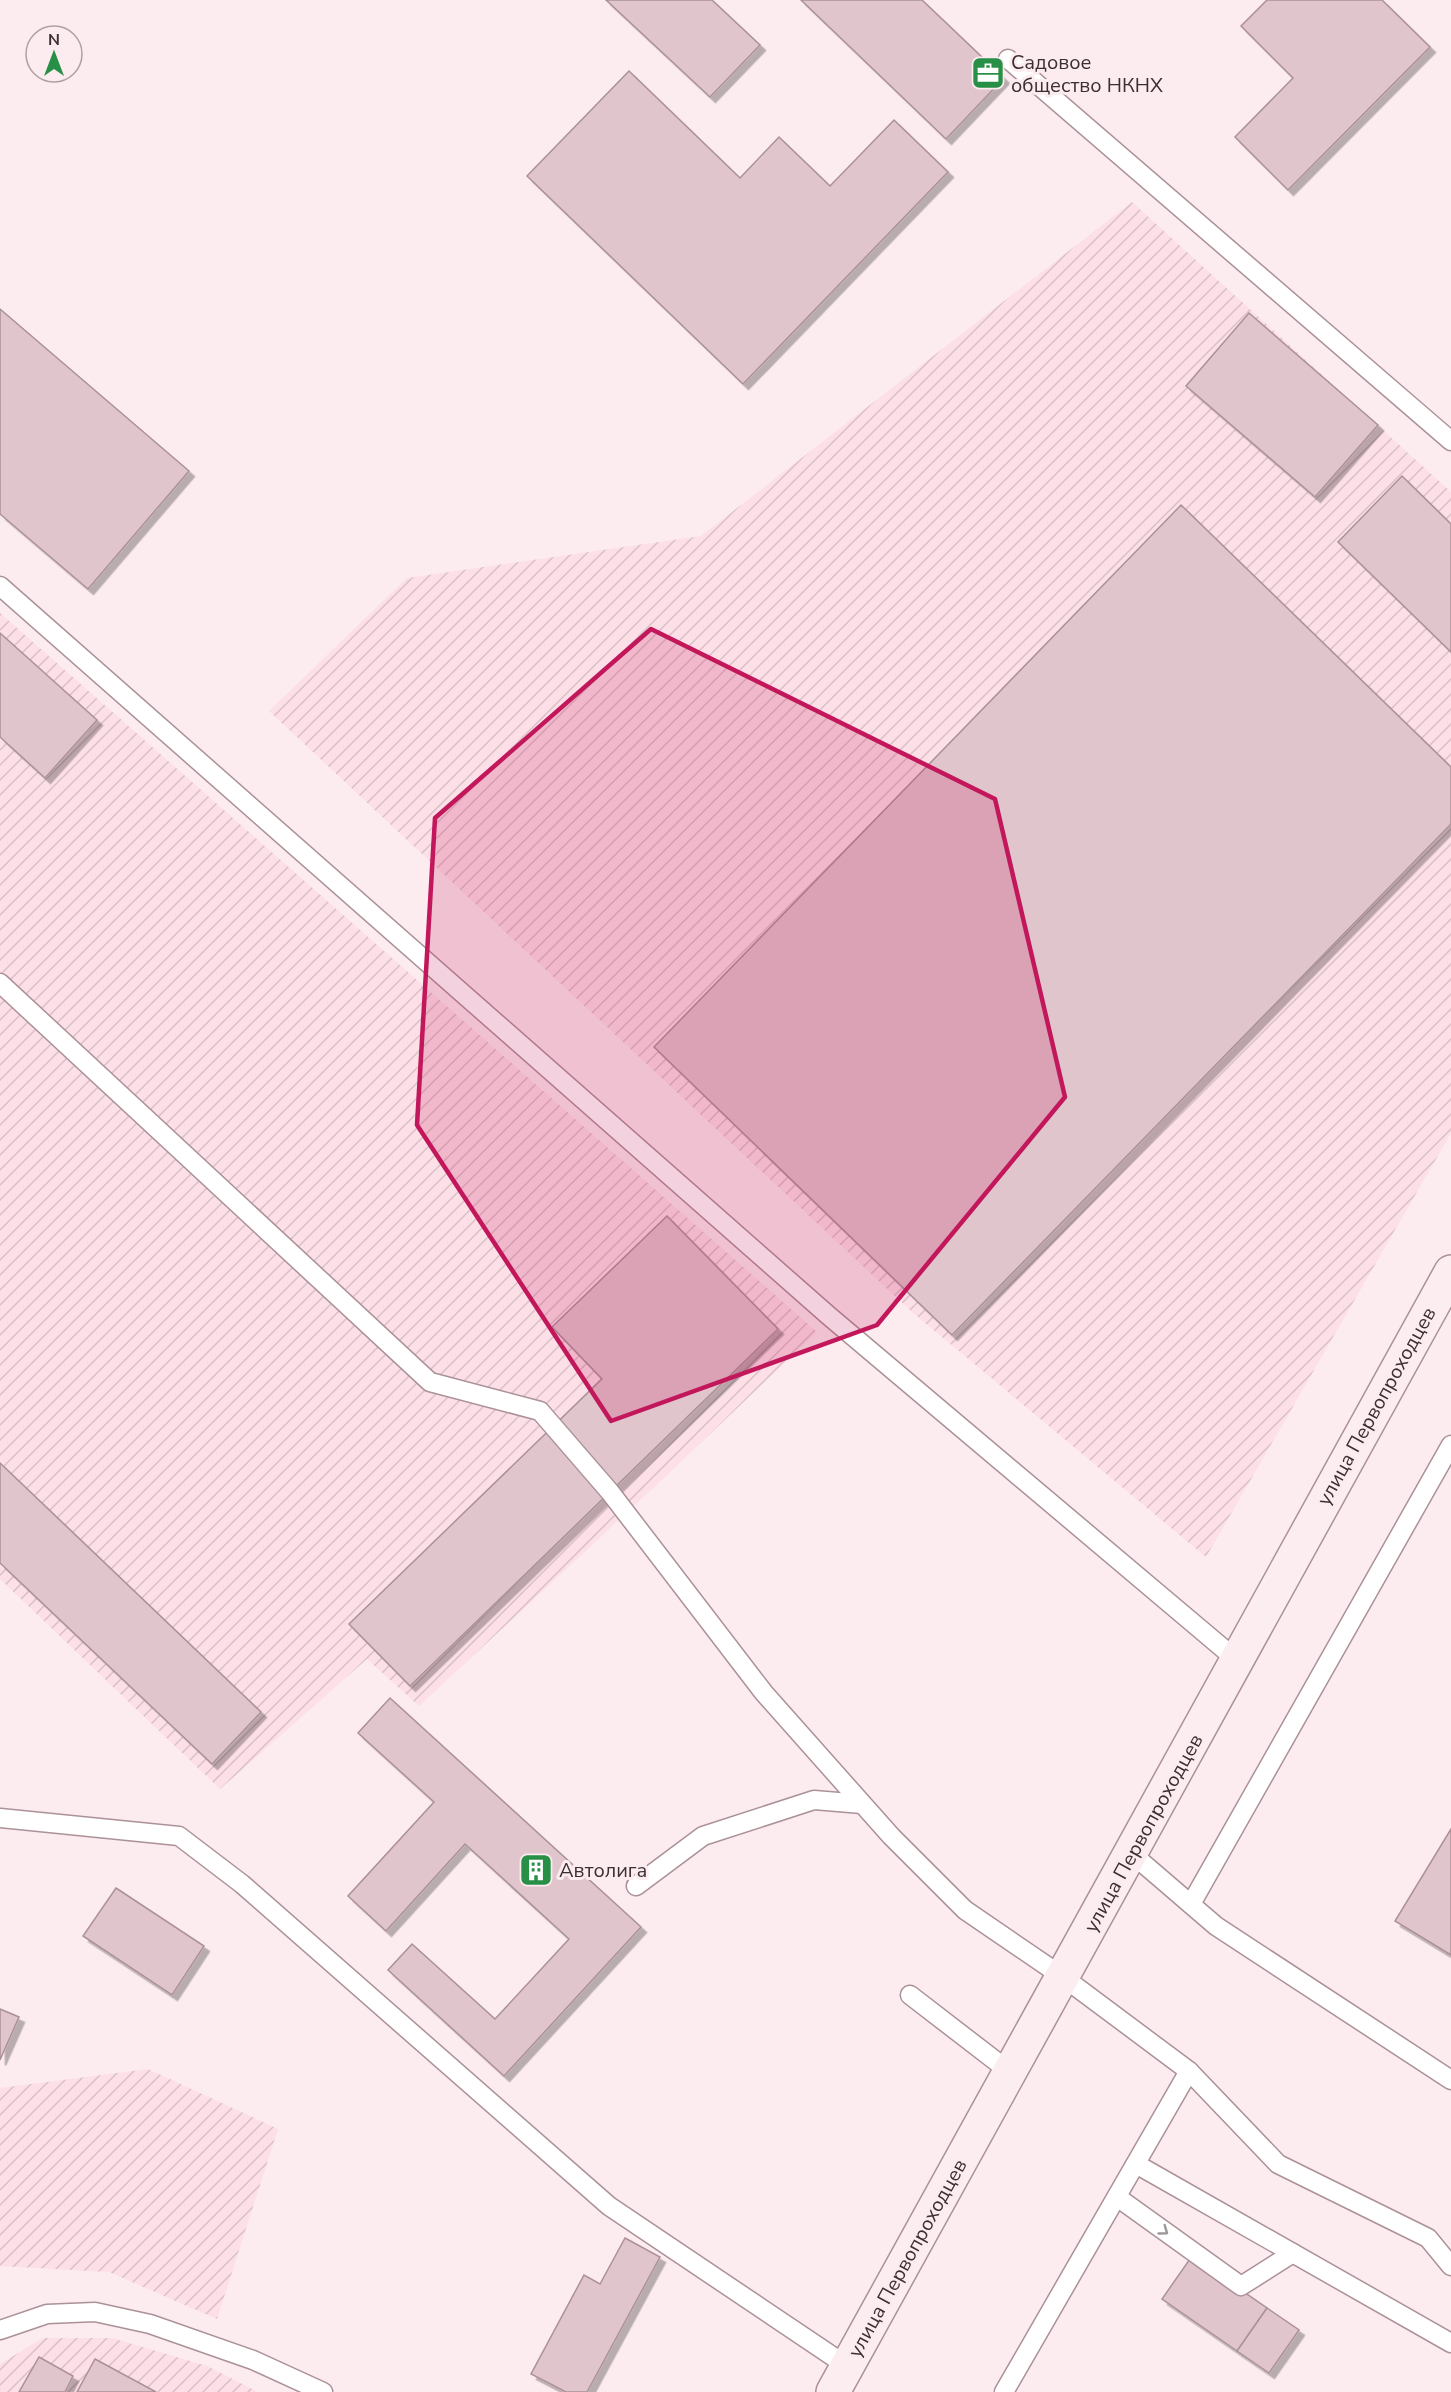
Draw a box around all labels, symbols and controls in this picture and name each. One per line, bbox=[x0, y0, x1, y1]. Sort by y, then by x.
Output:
north arrow bbox=[24, 24, 84, 84]
text: N bbox=[48, 29, 60, 51]
place label: Садовое общество НКНХ bbox=[1011, 49, 1163, 99]
office icon: Садовое общество НКНХ bbox=[970, 55, 1006, 91]
street label: улица Первопроходцев bbox=[1311, 1302, 1442, 1510]
street label: улица Первопроходцев bbox=[1078, 1729, 1209, 1937]
building icon: Автолига bbox=[518, 1852, 554, 1888]
place label: Автолига bbox=[559, 1857, 647, 1884]
street label: улица Первопроходцев bbox=[842, 2154, 973, 2362]
one-way arrow bbox=[1158, 2224, 1169, 2235]

